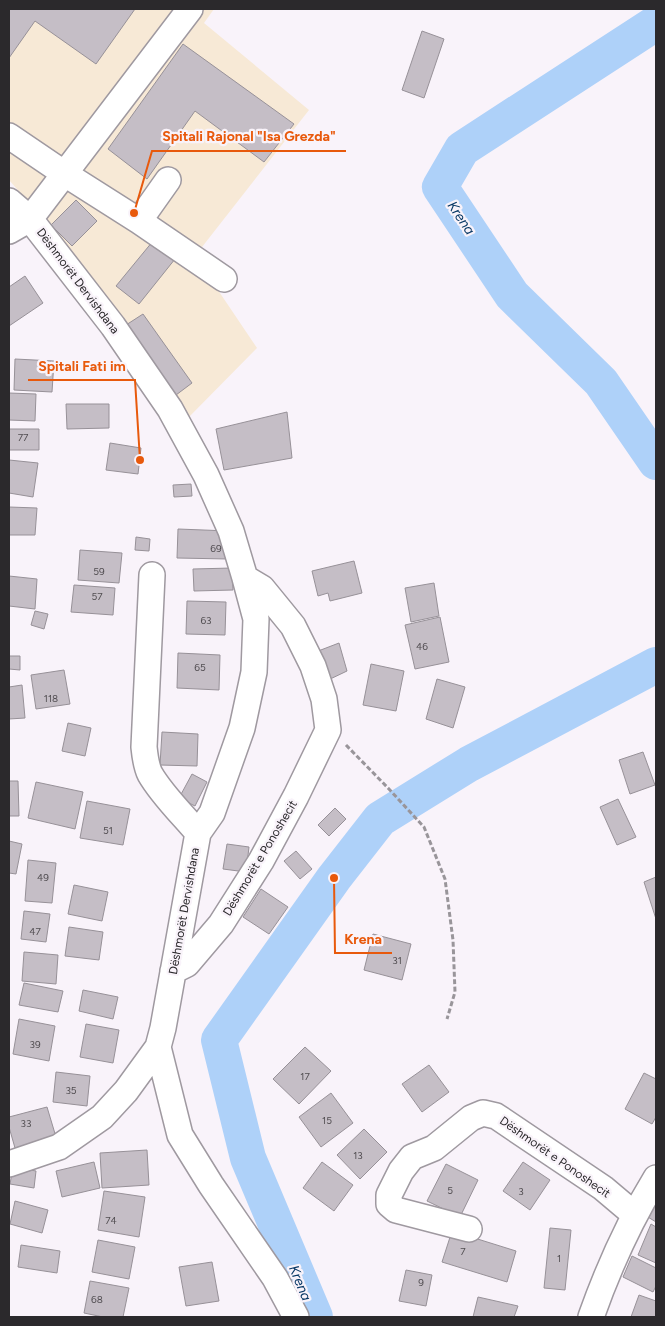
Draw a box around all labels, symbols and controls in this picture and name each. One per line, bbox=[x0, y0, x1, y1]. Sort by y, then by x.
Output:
callout: Spitali Rajonal "Isa Grezda" bbox=[152, 122, 346, 151]
text: Spitali Rajonal "Isa Grezda" bbox=[162, 128, 336, 145]
water label: Krena bbox=[444, 198, 478, 238]
street label: Dëshmorët Dervishdana bbox=[34, 225, 122, 337]
callout: Spitali Fati im bbox=[28, 351, 135, 380]
text: Spitali Fati im bbox=[38, 358, 126, 375]
house number: 77 bbox=[18, 431, 29, 444]
house number: 69 bbox=[210, 542, 222, 555]
house number: 59 bbox=[93, 565, 105, 578]
house number: 57 bbox=[91, 590, 103, 603]
house number: 63 bbox=[200, 614, 212, 627]
house number: 46 bbox=[416, 640, 428, 653]
house number: 65 bbox=[194, 661, 206, 674]
house number: 118 bbox=[44, 692, 58, 705]
street label: Dëshmorët e Ponoshecit bbox=[220, 797, 300, 918]
house number: 51 bbox=[103, 824, 113, 837]
street label: Dëshmorët Dervishdana bbox=[166, 846, 202, 976]
house number: 49 bbox=[37, 871, 49, 884]
callout: Krena bbox=[335, 924, 392, 953]
house number: 47 bbox=[29, 925, 41, 938]
text: Krena bbox=[344, 931, 382, 948]
house number: 31 bbox=[392, 954, 402, 967]
house number: 39 bbox=[29, 1038, 41, 1051]
house number: 17 bbox=[300, 1070, 310, 1083]
house number: 35 bbox=[65, 1084, 77, 1097]
street label: Dëshmorët e Ponoshecit bbox=[497, 1113, 613, 1201]
house number: 15 bbox=[322, 1114, 332, 1127]
house number: 33 bbox=[21, 1117, 31, 1130]
house number: 13 bbox=[353, 1149, 363, 1162]
house number: 5 bbox=[447, 1184, 453, 1197]
house number: 3 bbox=[518, 1185, 524, 1198]
house number: 74 bbox=[105, 1214, 117, 1227]
house number: 7 bbox=[460, 1245, 466, 1258]
house number: 1 bbox=[557, 1252, 561, 1265]
water label: Krena bbox=[285, 1263, 315, 1303]
house number: 9 bbox=[418, 1276, 424, 1289]
house number: 68 bbox=[91, 1293, 103, 1306]

